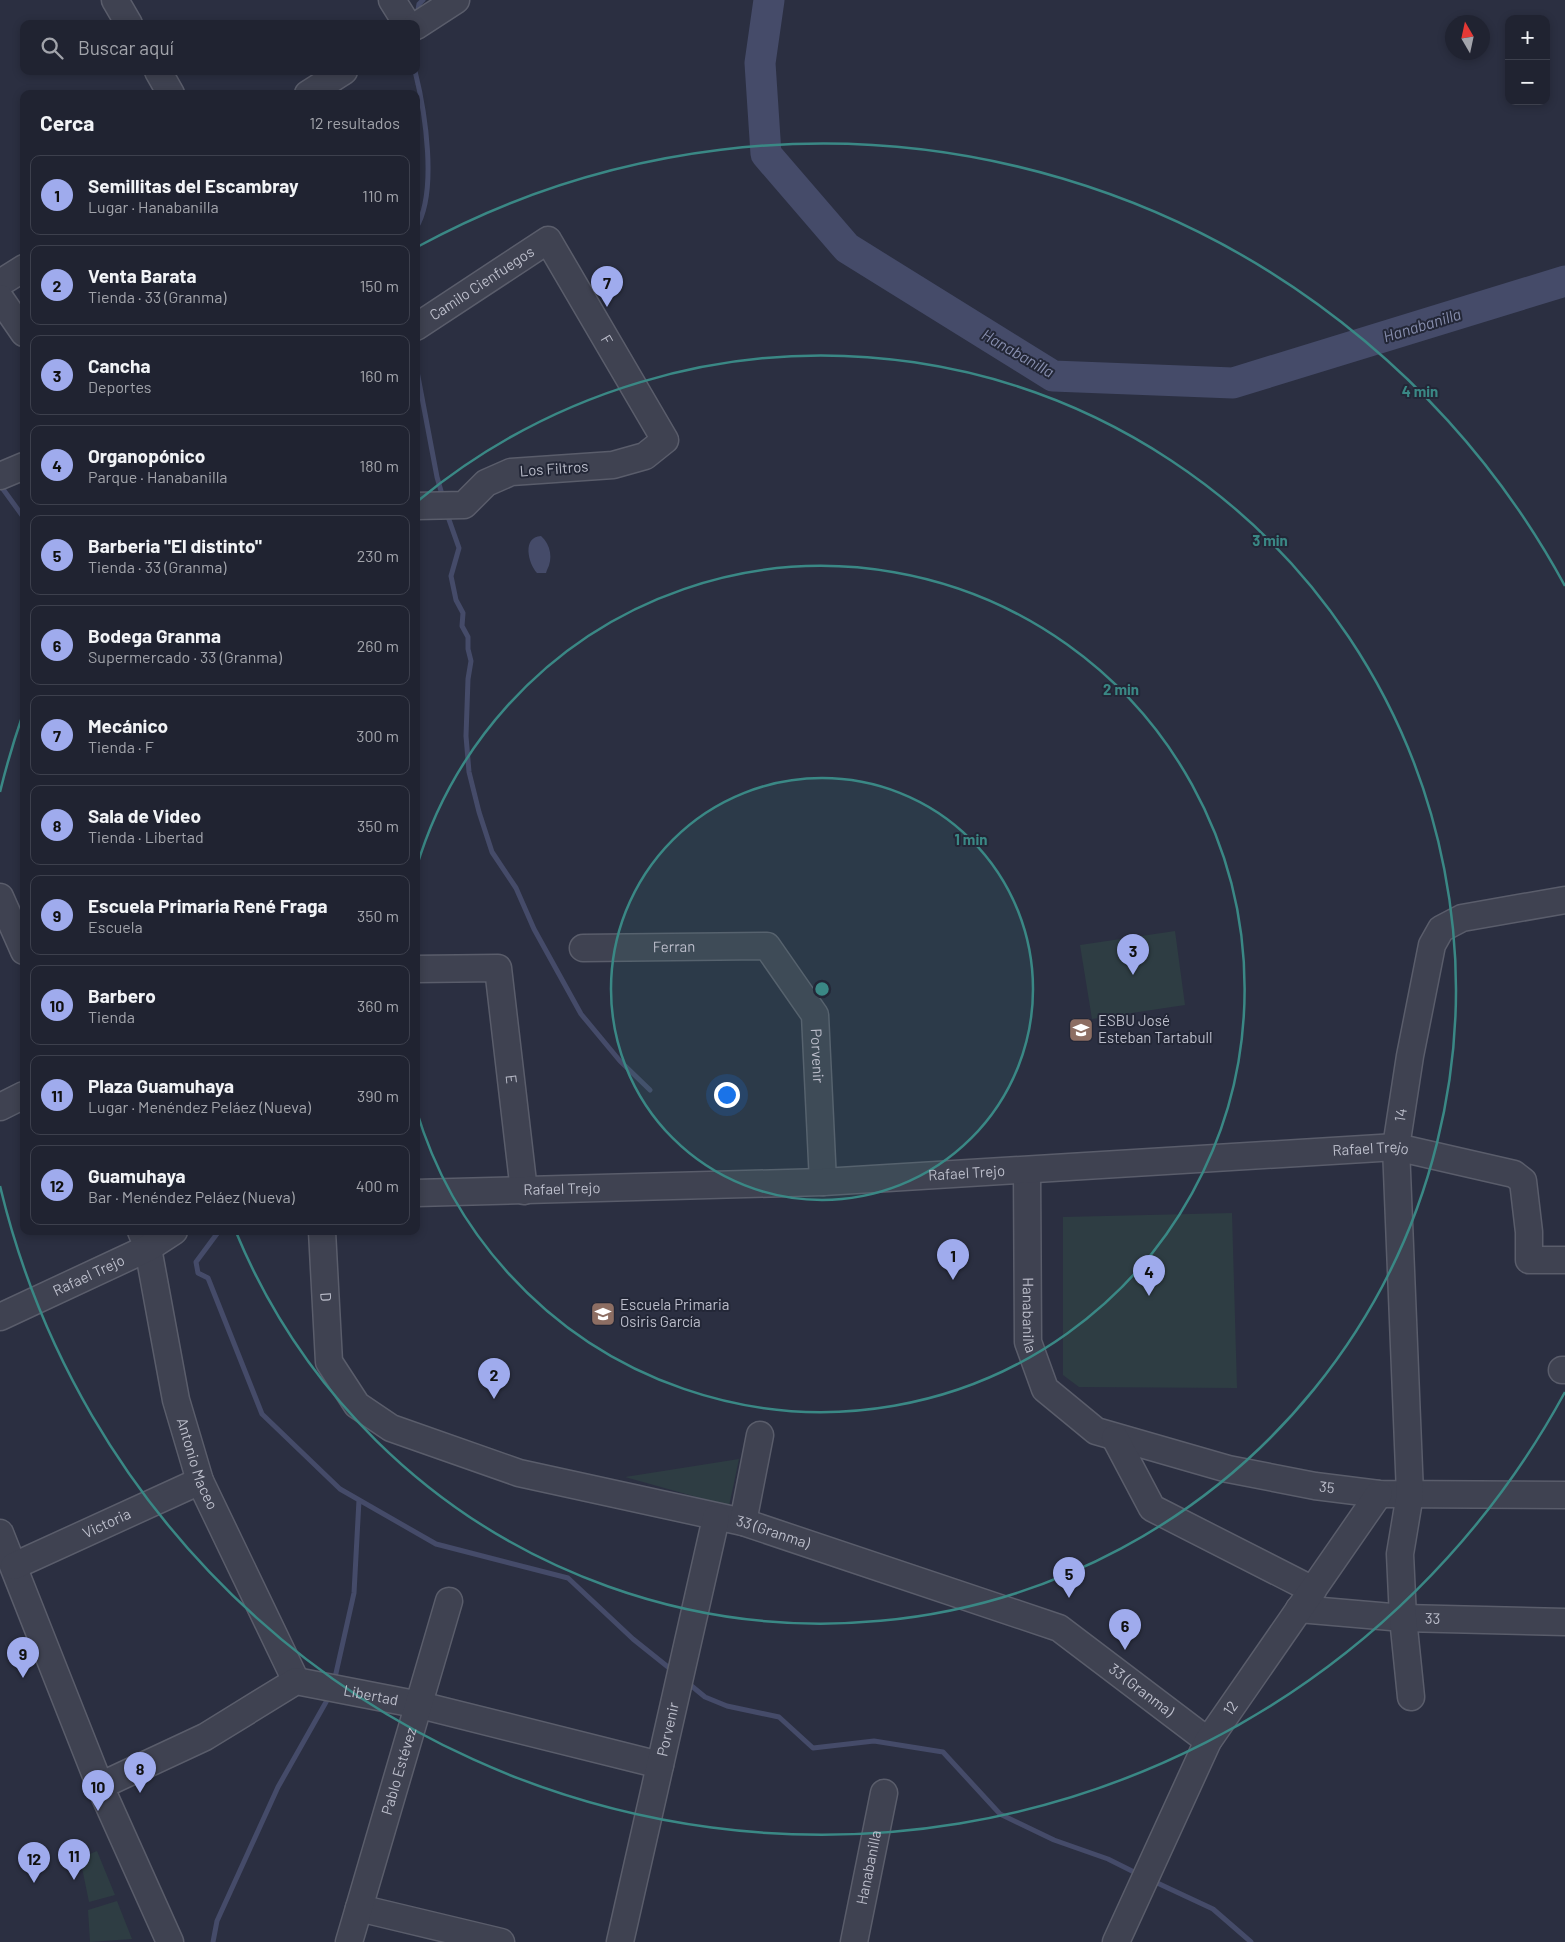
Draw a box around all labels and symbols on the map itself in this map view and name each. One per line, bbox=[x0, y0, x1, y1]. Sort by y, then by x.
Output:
north arrow bbox=[1445, 15, 1490, 60]
street label: Camilo Cienfuegos bbox=[426, 242, 537, 324]
pin: 7 bbox=[591, 266, 623, 307]
water label: Hanabanilla bbox=[1381, 304, 1463, 345]
water label: Hanabanilla bbox=[979, 324, 1058, 381]
street label: F bbox=[597, 331, 618, 348]
text: 4 min bbox=[1402, 382, 1438, 400]
street label: Los Filtros bbox=[519, 457, 589, 479]
text: 3 min bbox=[1252, 531, 1288, 549]
text: 2 min bbox=[1103, 680, 1139, 698]
text: 1 min bbox=[955, 830, 987, 848]
pin: 3 bbox=[1117, 934, 1149, 975]
street label: Ferran bbox=[653, 937, 695, 955]
centre of rings bbox=[813, 980, 831, 998]
place label: ESBU José Esteban Tartabull bbox=[1098, 1011, 1212, 1046]
school or university icon: ESBU José Esteban Tartabull bbox=[1068, 1017, 1094, 1043]
street label: Porvenir bbox=[808, 1028, 828, 1084]
street label: E bbox=[502, 1074, 521, 1085]
your location bbox=[714, 1082, 740, 1108]
street label: 14 bbox=[1390, 1107, 1410, 1123]
street label: Rafael Trejo bbox=[1332, 1137, 1411, 1159]
street label: Rafael Trejo bbox=[928, 1161, 1006, 1184]
street label: Rafael Trejo bbox=[523, 1178, 601, 1198]
pin: 1 bbox=[937, 1239, 969, 1280]
street label: Rafael Trejo bbox=[50, 1250, 127, 1299]
pin: 4 bbox=[1133, 1255, 1165, 1296]
street label: Hanabanilla bbox=[1020, 1277, 1041, 1355]
street label: D bbox=[317, 1292, 336, 1302]
place label: Escuela Primaria Osiris García bbox=[620, 1295, 729, 1330]
school or university icon: Escuela Primaria Osiris García bbox=[590, 1301, 616, 1327]
pin: 2 bbox=[478, 1358, 510, 1399]
street label: Antonio Maceo bbox=[174, 1415, 222, 1512]
street label: 35 bbox=[1318, 1477, 1336, 1496]
street label: Victoria bbox=[79, 1504, 133, 1541]
street label: 33 (Granma) bbox=[735, 1511, 813, 1552]
pin: 5 bbox=[1053, 1557, 1085, 1598]
pin: 6 bbox=[1109, 1609, 1141, 1650]
street label: 33 bbox=[1425, 1609, 1441, 1627]
pin: 9 bbox=[7, 1637, 39, 1678]
street label: 33 (Granma) bbox=[1106, 1659, 1178, 1720]
street label: Libertad bbox=[342, 1680, 400, 1709]
street label: 12 bbox=[1219, 1697, 1241, 1718]
street label: Porvenir bbox=[652, 1700, 682, 1758]
street label: Pablo Estévez bbox=[377, 1725, 420, 1817]
pin: 8 bbox=[124, 1752, 156, 1793]
pin: 10 bbox=[82, 1770, 114, 1811]
street label: Hanabanilla bbox=[852, 1828, 884, 1906]
pin: 11 bbox=[58, 1839, 90, 1880]
pin: 12 bbox=[18, 1842, 50, 1883]

